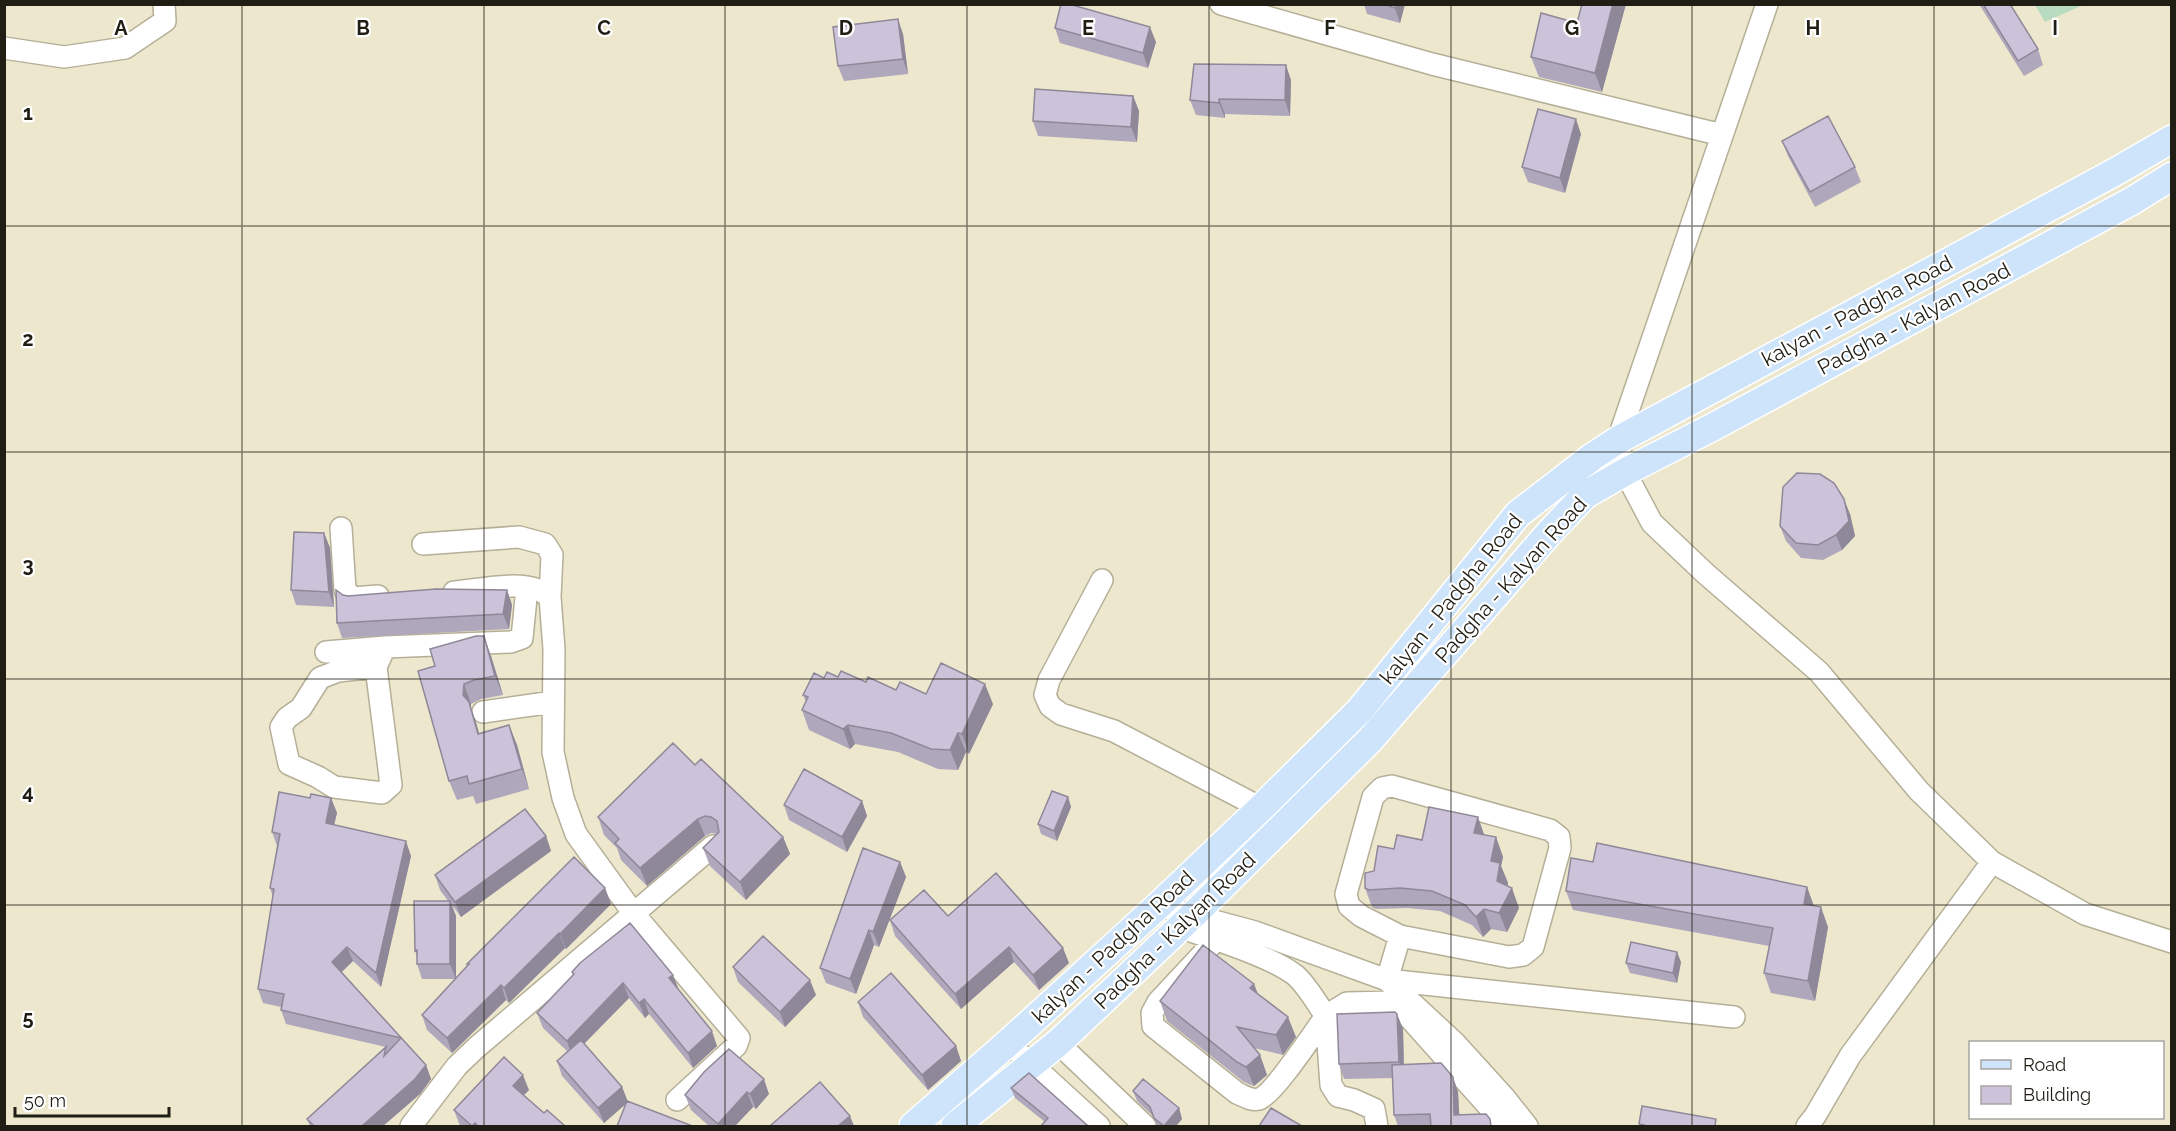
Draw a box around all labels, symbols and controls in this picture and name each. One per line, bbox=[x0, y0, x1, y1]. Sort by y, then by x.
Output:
text: A bbox=[114, 16, 128, 40]
text: B bbox=[356, 16, 370, 40]
text: C bbox=[597, 16, 611, 40]
text: D bbox=[839, 16, 853, 40]
text: E bbox=[1082, 16, 1094, 40]
text: F bbox=[1324, 16, 1336, 40]
text: G bbox=[1565, 16, 1579, 40]
text: H bbox=[1806, 16, 1820, 40]
text: I bbox=[2052, 16, 2058, 40]
text: 1 bbox=[23, 101, 33, 125]
street label: kalyan - Padgha Road bbox=[1757, 250, 1956, 371]
street label: Padgha - Kalyan Road bbox=[1813, 257, 2014, 380]
text: 2 bbox=[22, 327, 34, 351]
street label: Padgha - Kalyan Road bbox=[1430, 492, 1592, 668]
street label: kalyan - Padgha Road bbox=[1374, 508, 1527, 689]
text: 3 bbox=[22, 553, 34, 577]
text: 4 bbox=[22, 780, 34, 804]
street label: Padgha - Kalyan Road bbox=[1089, 847, 1260, 1014]
street label: kalyan - Padgha Road bbox=[1027, 865, 1199, 1028]
text: 5 bbox=[22, 1006, 34, 1030]
legend bbox=[1969, 1041, 2164, 1119]
text: Road bbox=[2023, 1054, 2066, 1075]
scale bar bbox=[15, 1080, 170, 1118]
text: Building bbox=[2023, 1084, 2091, 1105]
text: 50 m bbox=[24, 1090, 66, 1111]

